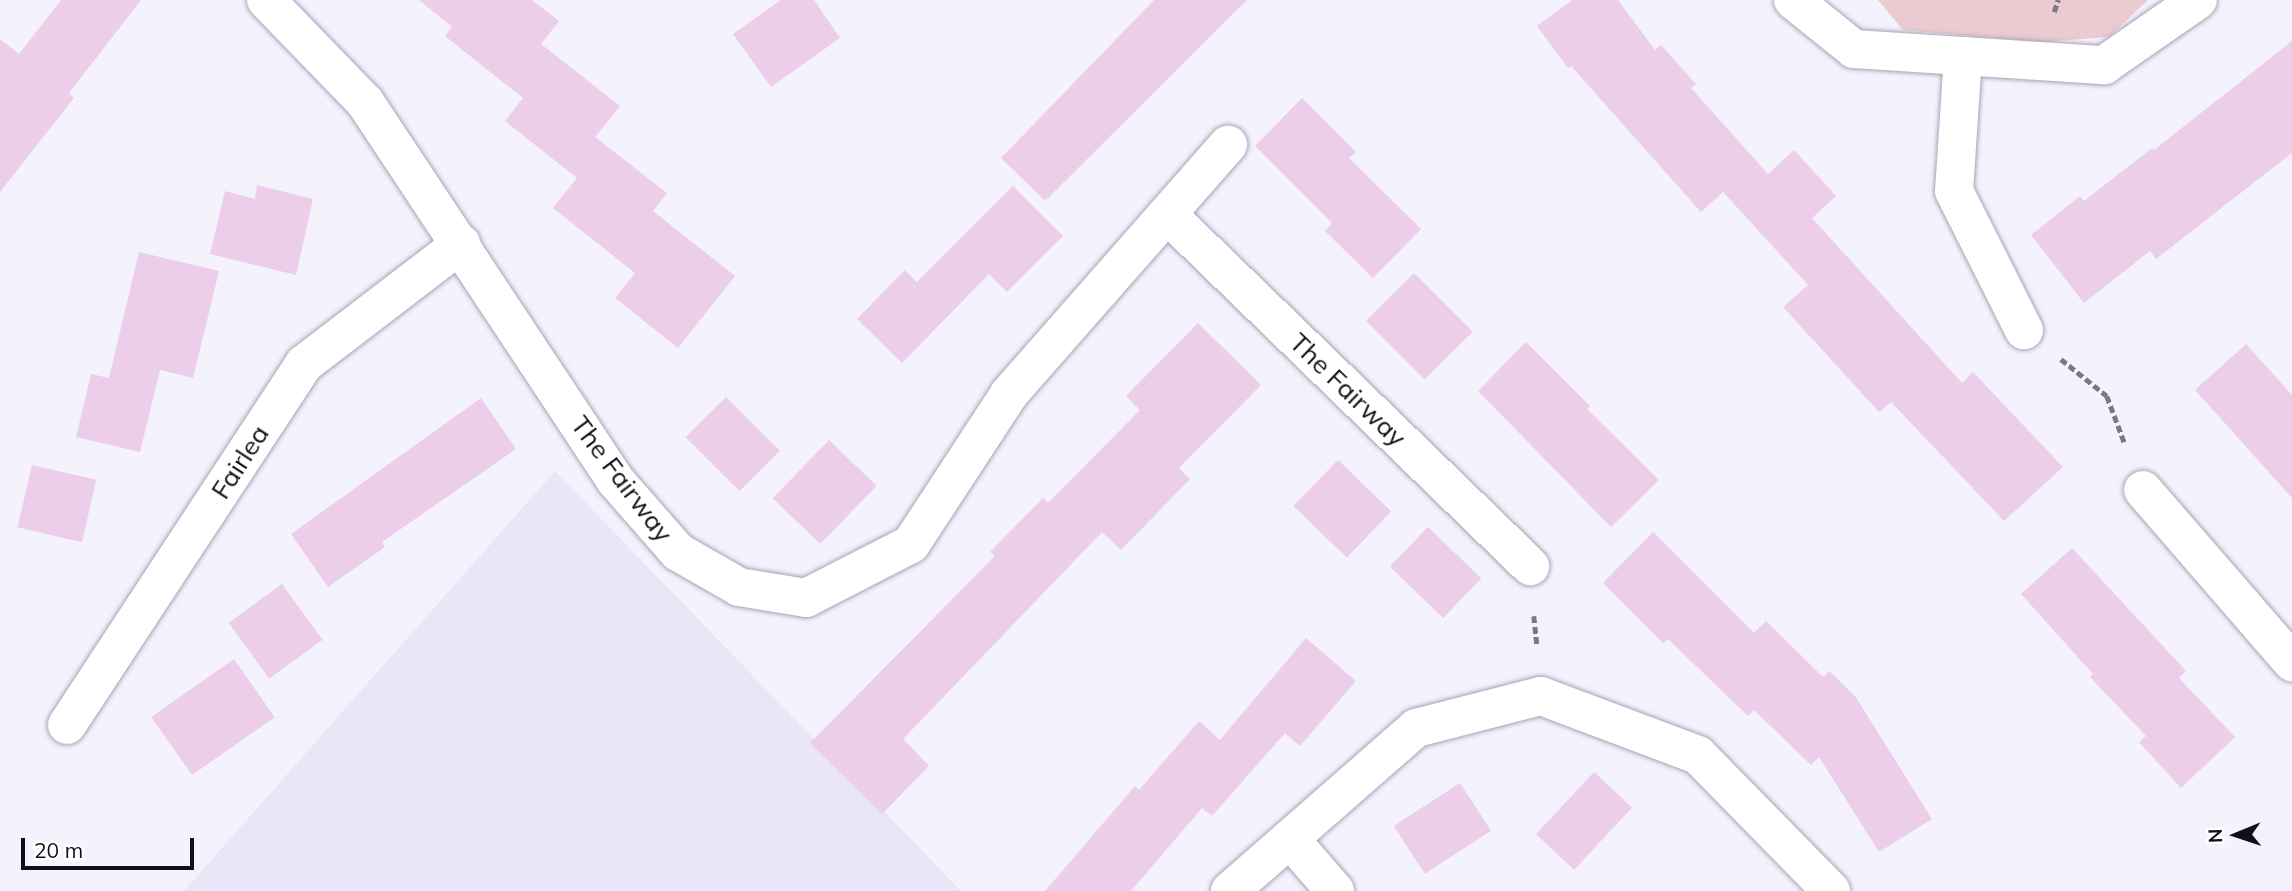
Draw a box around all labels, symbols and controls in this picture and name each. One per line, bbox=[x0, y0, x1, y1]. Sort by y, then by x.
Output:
street label: The Fairway bbox=[1283, 327, 1413, 453]
street label: The Fairway bbox=[565, 410, 679, 548]
street label: Fairlea bbox=[205, 419, 275, 505]
north arrow bbox=[2201, 800, 2271, 870]
scale bar bbox=[24, 824, 198, 868]
text: N bbox=[2203, 828, 2227, 843]
text: 20 m bbox=[34, 837, 83, 863]

